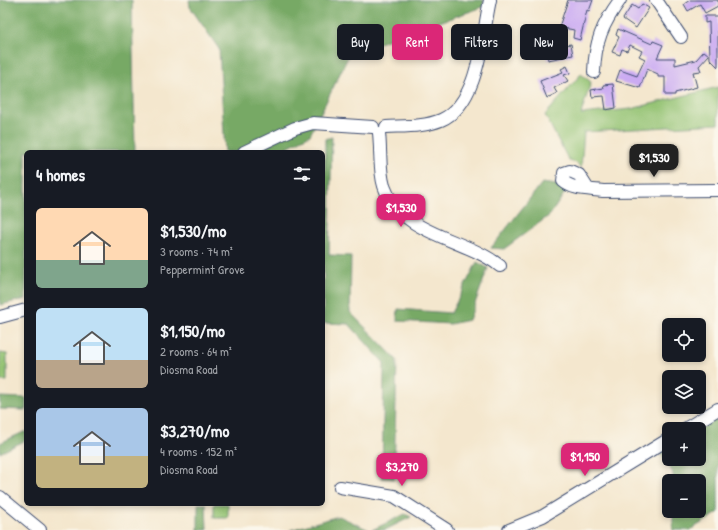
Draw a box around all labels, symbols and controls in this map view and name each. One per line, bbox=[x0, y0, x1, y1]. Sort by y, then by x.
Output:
chip: Buy bbox=[337, 24, 384, 60]
chip: Rent bbox=[392, 24, 443, 60]
chip: Filters bbox=[451, 24, 512, 60]
chip: New bbox=[520, 24, 568, 60]
pin: $1,530 bbox=[621, 144, 687, 178]
text: $1,530 bbox=[638, 148, 670, 166]
text: 4 homes bbox=[36, 163, 85, 186]
icon: filters bbox=[291, 163, 313, 185]
pin: $1,530 bbox=[368, 194, 434, 228]
text: $1,530 bbox=[385, 198, 417, 216]
text: $1,530/mo bbox=[160, 219, 226, 242]
icon: home bbox=[68, 224, 116, 272]
text: 3 rooms · 74 m² bbox=[160, 242, 233, 260]
text: Peppermint Grove bbox=[160, 260, 245, 278]
map controls bbox=[662, 318, 706, 518]
button: locate bbox=[662, 318, 706, 362]
text: $1,150/mo bbox=[160, 319, 225, 342]
icon: home bbox=[68, 324, 116, 372]
text: 2 rooms · 64 m² bbox=[160, 342, 232, 360]
text: Diosma Road bbox=[160, 360, 218, 378]
button: layers bbox=[662, 370, 706, 414]
text: $3,270/mo bbox=[160, 419, 229, 442]
button: + bbox=[662, 422, 706, 466]
icon: home bbox=[68, 424, 116, 472]
text: 4 rooms · 152 m² bbox=[160, 442, 237, 460]
pin: $1,150 bbox=[552, 443, 618, 477]
text: $1,150 bbox=[570, 447, 600, 465]
pin: $3,270 bbox=[369, 453, 435, 487]
text: $3,270 bbox=[385, 457, 419, 475]
text: Diosma Road bbox=[160, 460, 218, 478]
button: − bbox=[662, 474, 706, 518]

